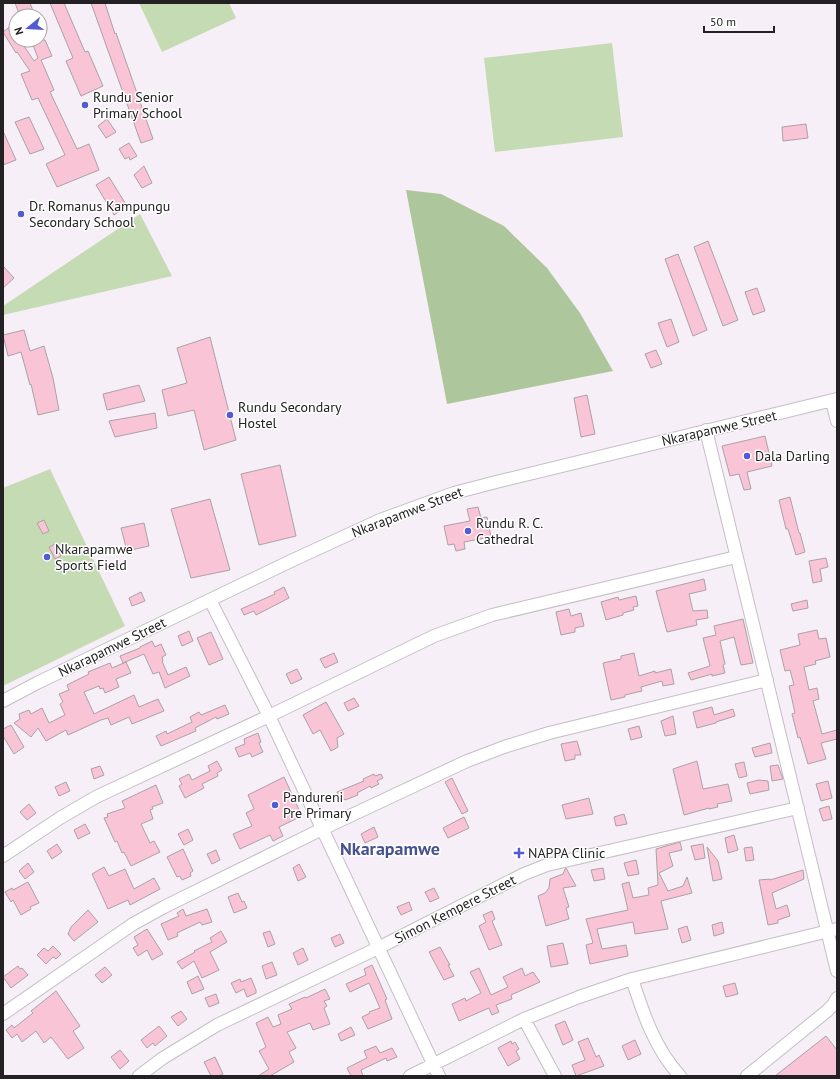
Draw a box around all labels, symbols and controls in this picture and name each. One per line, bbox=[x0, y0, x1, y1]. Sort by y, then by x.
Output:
north arrow bbox=[8, 8, 48, 48]
scale bar bbox=[704, 8, 774, 34]
text: 50 m bbox=[710, 14, 736, 29]
text: N bbox=[11, 25, 26, 37]
place label: Rundu Senior Primary School bbox=[93, 88, 182, 122]
marker: Rundu Senior Primary School bbox=[80, 100, 90, 110]
place label: Dr. Romanus Kampungu Secondary School bbox=[29, 197, 170, 231]
marker: Dr. Romanus Kampungu Secondary School bbox=[16, 209, 26, 219]
place label: Rundu Secondary Hostel bbox=[238, 398, 342, 432]
street label: Nkarapamwe Street bbox=[660, 406, 778, 450]
marker: Rundu Secondary Hostel bbox=[225, 410, 235, 420]
place label: Dala Darling bbox=[755, 447, 830, 465]
marker: Dala Darling bbox=[742, 451, 752, 461]
street label: Nkarapamwe Street bbox=[349, 482, 465, 541]
place label: Rundu R. C. Cathedral bbox=[476, 514, 543, 548]
marker: Rundu R. C. Cathedral bbox=[463, 526, 473, 536]
place label: Nkarapamwe Sports Field bbox=[55, 540, 133, 574]
marker: Nkarapamwe Sports Field bbox=[42, 552, 52, 562]
street label: Nkarapamwe Street bbox=[55, 613, 169, 681]
place label: Pandureni Pre Primary bbox=[283, 788, 352, 822]
marker: Pandureni Pre Primary bbox=[270, 800, 280, 810]
district label: Nkarapamwe bbox=[340, 837, 440, 860]
place label: NAPPA Clinic bbox=[528, 844, 605, 862]
marker: NAPPA Clinic bbox=[513, 847, 525, 859]
street label: Simon Kempere Street bbox=[391, 870, 519, 947]

